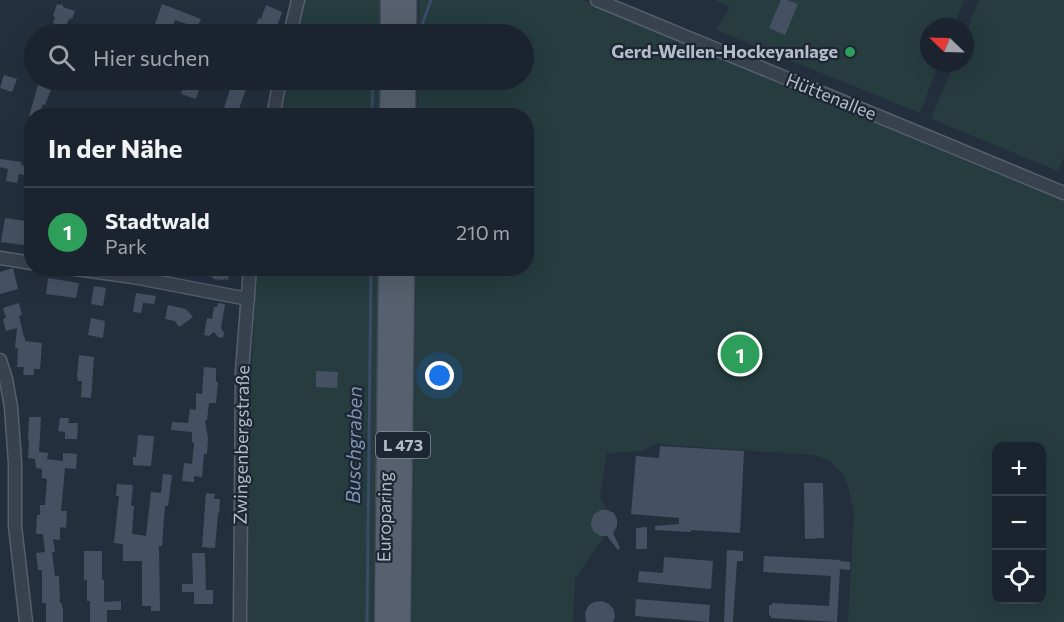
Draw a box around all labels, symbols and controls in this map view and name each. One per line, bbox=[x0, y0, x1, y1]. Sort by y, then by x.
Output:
north arrow bbox=[920, 18, 974, 72]
search box bbox=[24, 24, 534, 90]
place label: Gerd-Wellen-Hockeyanlage bbox=[611, 40, 838, 62]
icon: search bbox=[45, 41, 78, 74]
text: Hier suchen bbox=[93, 44, 210, 71]
marker: Gerd-Wellen-Hockeyanlage bbox=[843, 45, 857, 59]
street label: Hüttenallee bbox=[783, 68, 880, 124]
text: In der Nähe bbox=[48, 132, 183, 163]
text: Stadtwald bbox=[105, 207, 210, 234]
text: 1 bbox=[63, 220, 72, 244]
text: 210 m bbox=[456, 220, 510, 244]
text: Park bbox=[105, 234, 147, 258]
pin: 1 bbox=[720, 332, 760, 376]
your location bbox=[425, 361, 454, 390]
street label: Zwingenbergstraße bbox=[229, 365, 253, 525]
water label: Buschgraben bbox=[340, 386, 366, 504]
road number: L 473 bbox=[376, 432, 430, 458]
map controls bbox=[992, 442, 1046, 604]
button: + bbox=[992, 442, 1046, 496]
street label: Europaring bbox=[372, 471, 396, 562]
button: − bbox=[992, 496, 1046, 550]
button: locate bbox=[992, 550, 1046, 604]

